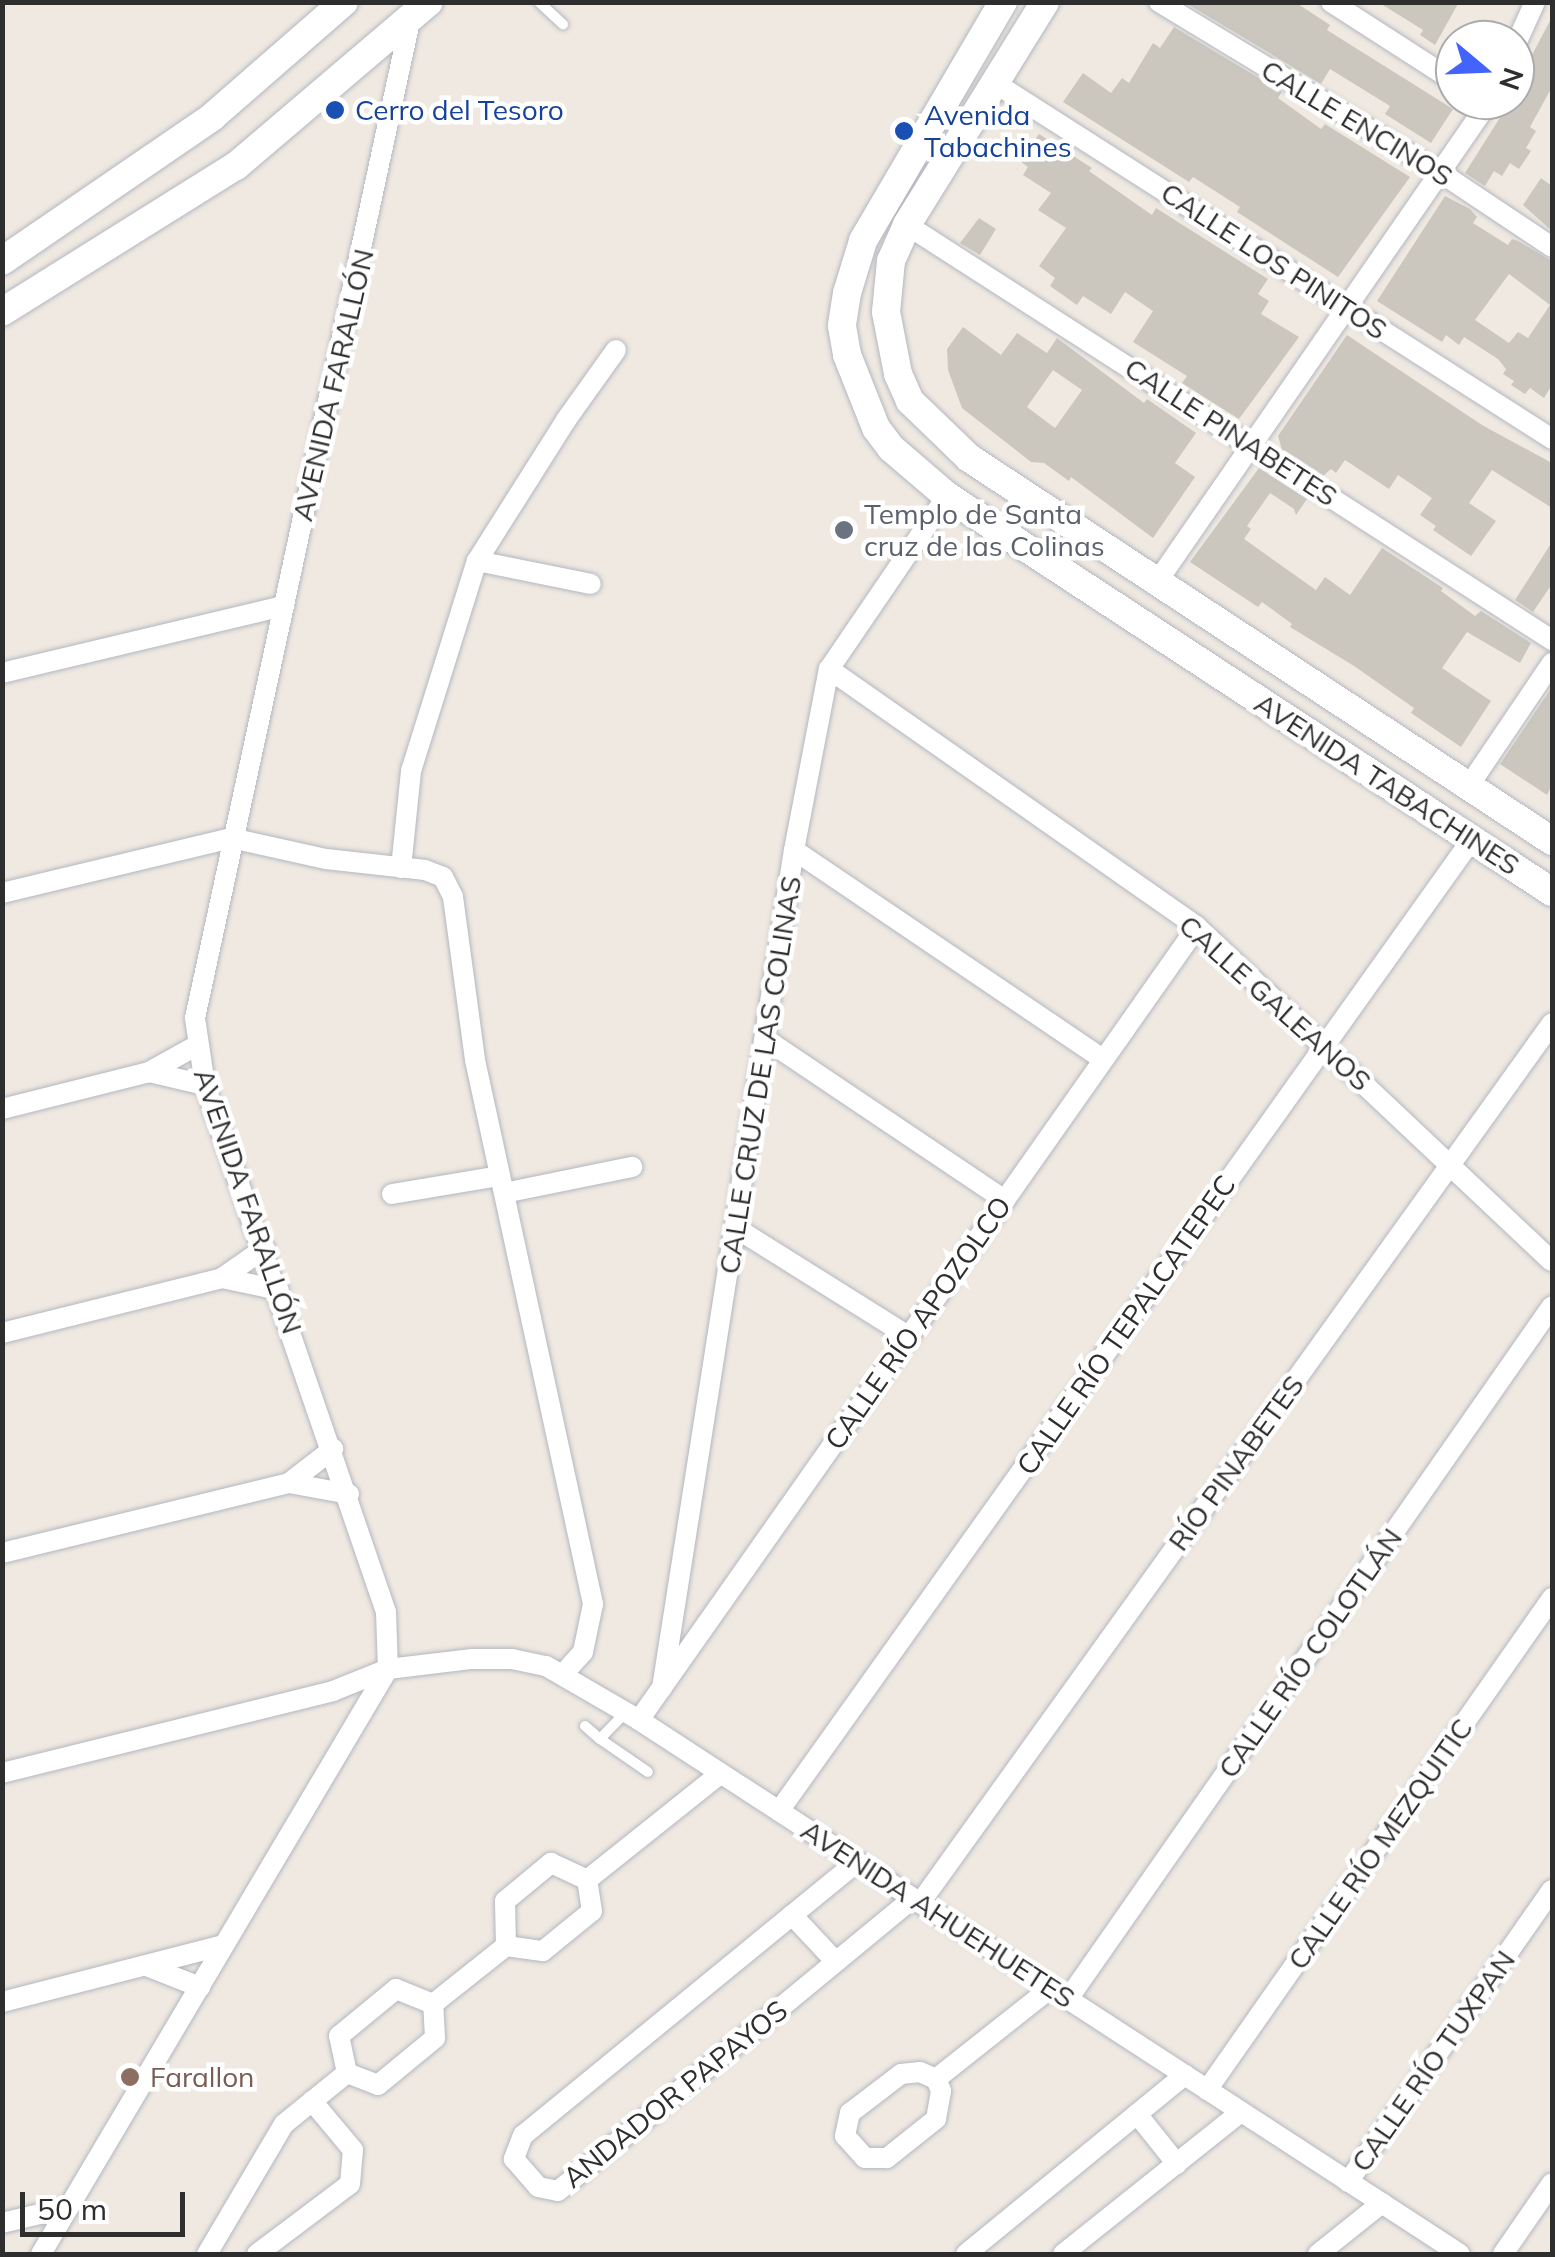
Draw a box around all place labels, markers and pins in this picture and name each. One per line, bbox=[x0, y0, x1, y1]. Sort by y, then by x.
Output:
place label: Cerro del Tesoro bbox=[355, 93, 564, 127]
place label: Avenida Tabachines bbox=[924, 98, 1072, 164]
marker: Cerro del Tesoro bbox=[324, 99, 346, 121]
marker: Avenida Tabachines bbox=[893, 120, 915, 142]
place label: Templo de Santa cruz de las Colinas bbox=[864, 497, 1105, 563]
marker: Templo de Santa cruz de las Colinas bbox=[833, 519, 855, 541]
place label: Farallon bbox=[150, 2060, 255, 2094]
marker: Farallon bbox=[119, 2066, 141, 2088]

